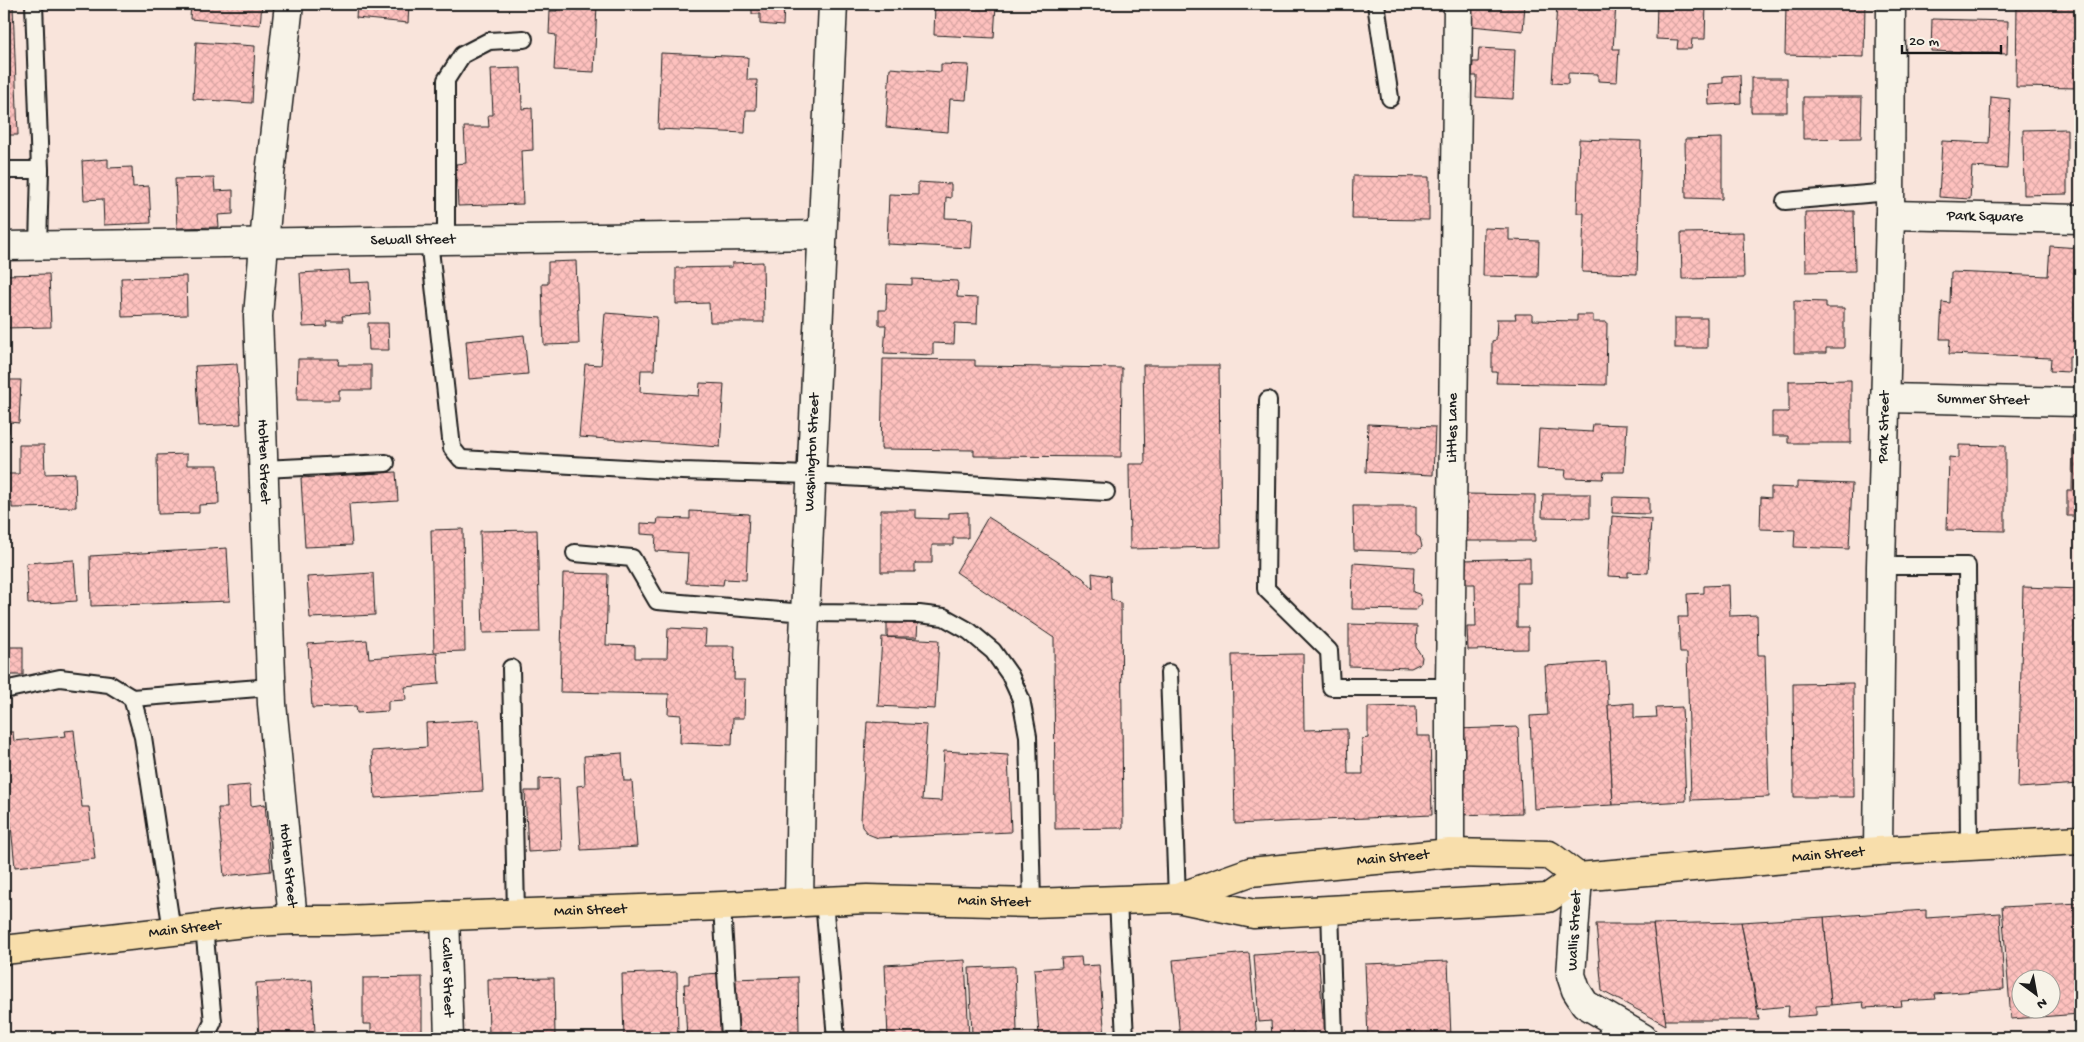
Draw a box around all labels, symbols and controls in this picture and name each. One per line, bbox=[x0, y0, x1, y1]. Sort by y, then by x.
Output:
scale bar bbox=[1902, 22, 2000, 54]
text: 20 m bbox=[1909, 33, 1939, 51]
street label: Park Square bbox=[1946, 207, 2024, 227]
street label: Sewall Street bbox=[370, 231, 457, 250]
street label: Park Street bbox=[1875, 389, 1895, 464]
street label: Summer Street bbox=[1937, 390, 2031, 410]
street label: Washington Street bbox=[801, 391, 824, 512]
street label: Littles Lane bbox=[1444, 393, 1462, 463]
street label: Holten Street bbox=[253, 419, 274, 506]
street label: Holten Street bbox=[275, 823, 301, 910]
street label: Main Street bbox=[1791, 843, 1867, 867]
street label: Main Street bbox=[1356, 846, 1432, 871]
street label: Wallis Street bbox=[1564, 889, 1586, 971]
street label: Main Street bbox=[957, 892, 1032, 912]
street label: Main Street bbox=[554, 900, 629, 921]
street label: Main Street bbox=[148, 916, 224, 943]
street label: Caller Street bbox=[437, 937, 457, 1019]
north arrow bbox=[2012, 970, 2062, 1020]
text: N bbox=[2033, 993, 2050, 1013]

